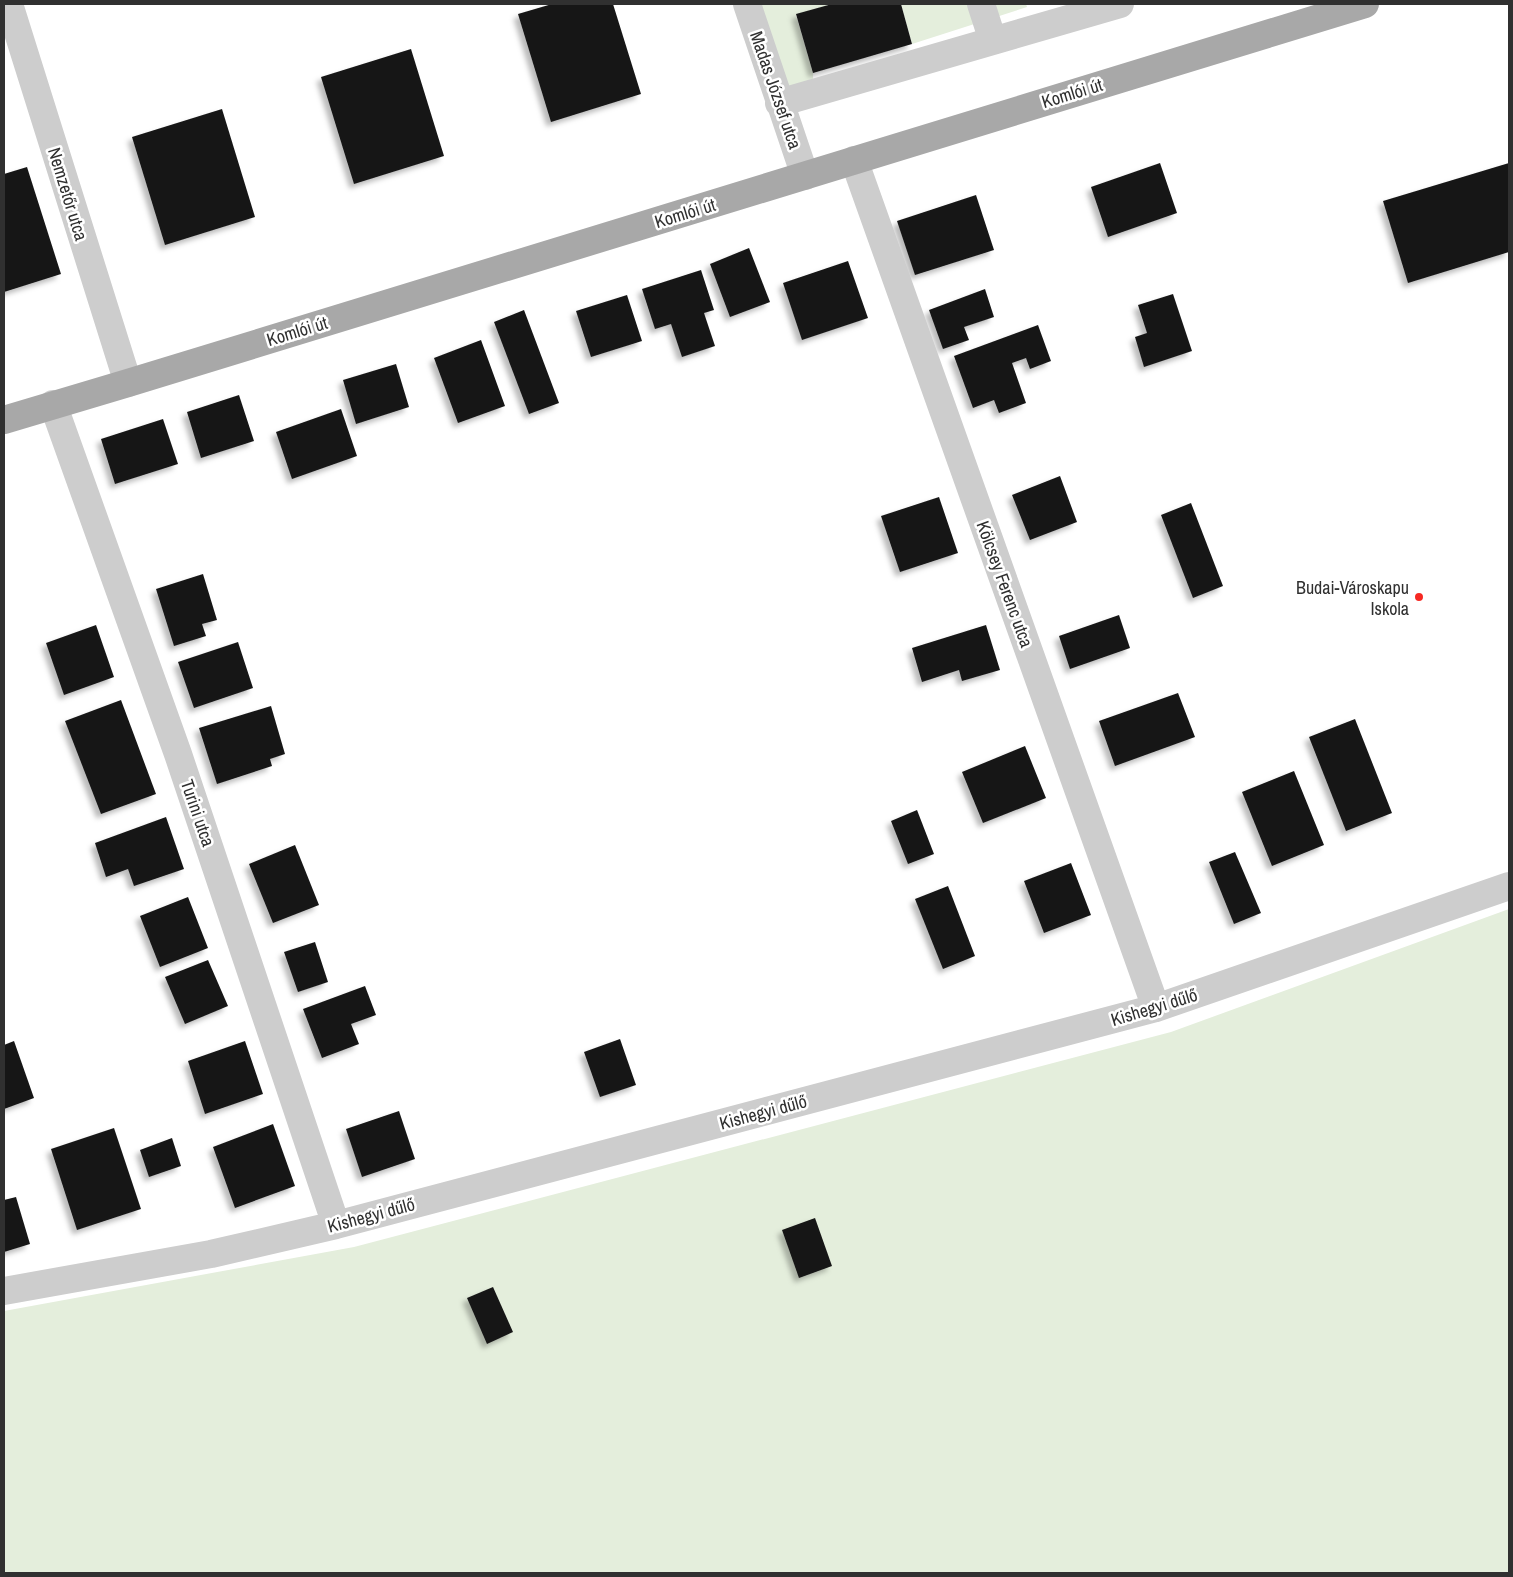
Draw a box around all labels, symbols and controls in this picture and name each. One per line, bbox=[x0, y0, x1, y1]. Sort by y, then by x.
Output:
street label: Madas József utca bbox=[744, 28, 808, 152]
street label: Komlói út bbox=[1039, 72, 1105, 114]
street label: Nemzetőr utca bbox=[42, 144, 94, 244]
street label: Komlói út bbox=[652, 192, 718, 234]
street label: Komlói út bbox=[264, 310, 330, 352]
street label: Kölcsey Ferenc utca bbox=[971, 517, 1039, 651]
place label: Budai-Városkapu Iskola bbox=[1296, 575, 1409, 621]
marker: Budai-Városkapu Iskola bbox=[1413, 591, 1425, 603]
street label: Turini utca bbox=[175, 776, 221, 850]
street label: Kishegyi dűlő bbox=[1108, 982, 1200, 1032]
street label: Kishegyi dűlő bbox=[717, 1088, 809, 1136]
street label: Kishegyi dűlő bbox=[325, 1191, 417, 1239]

